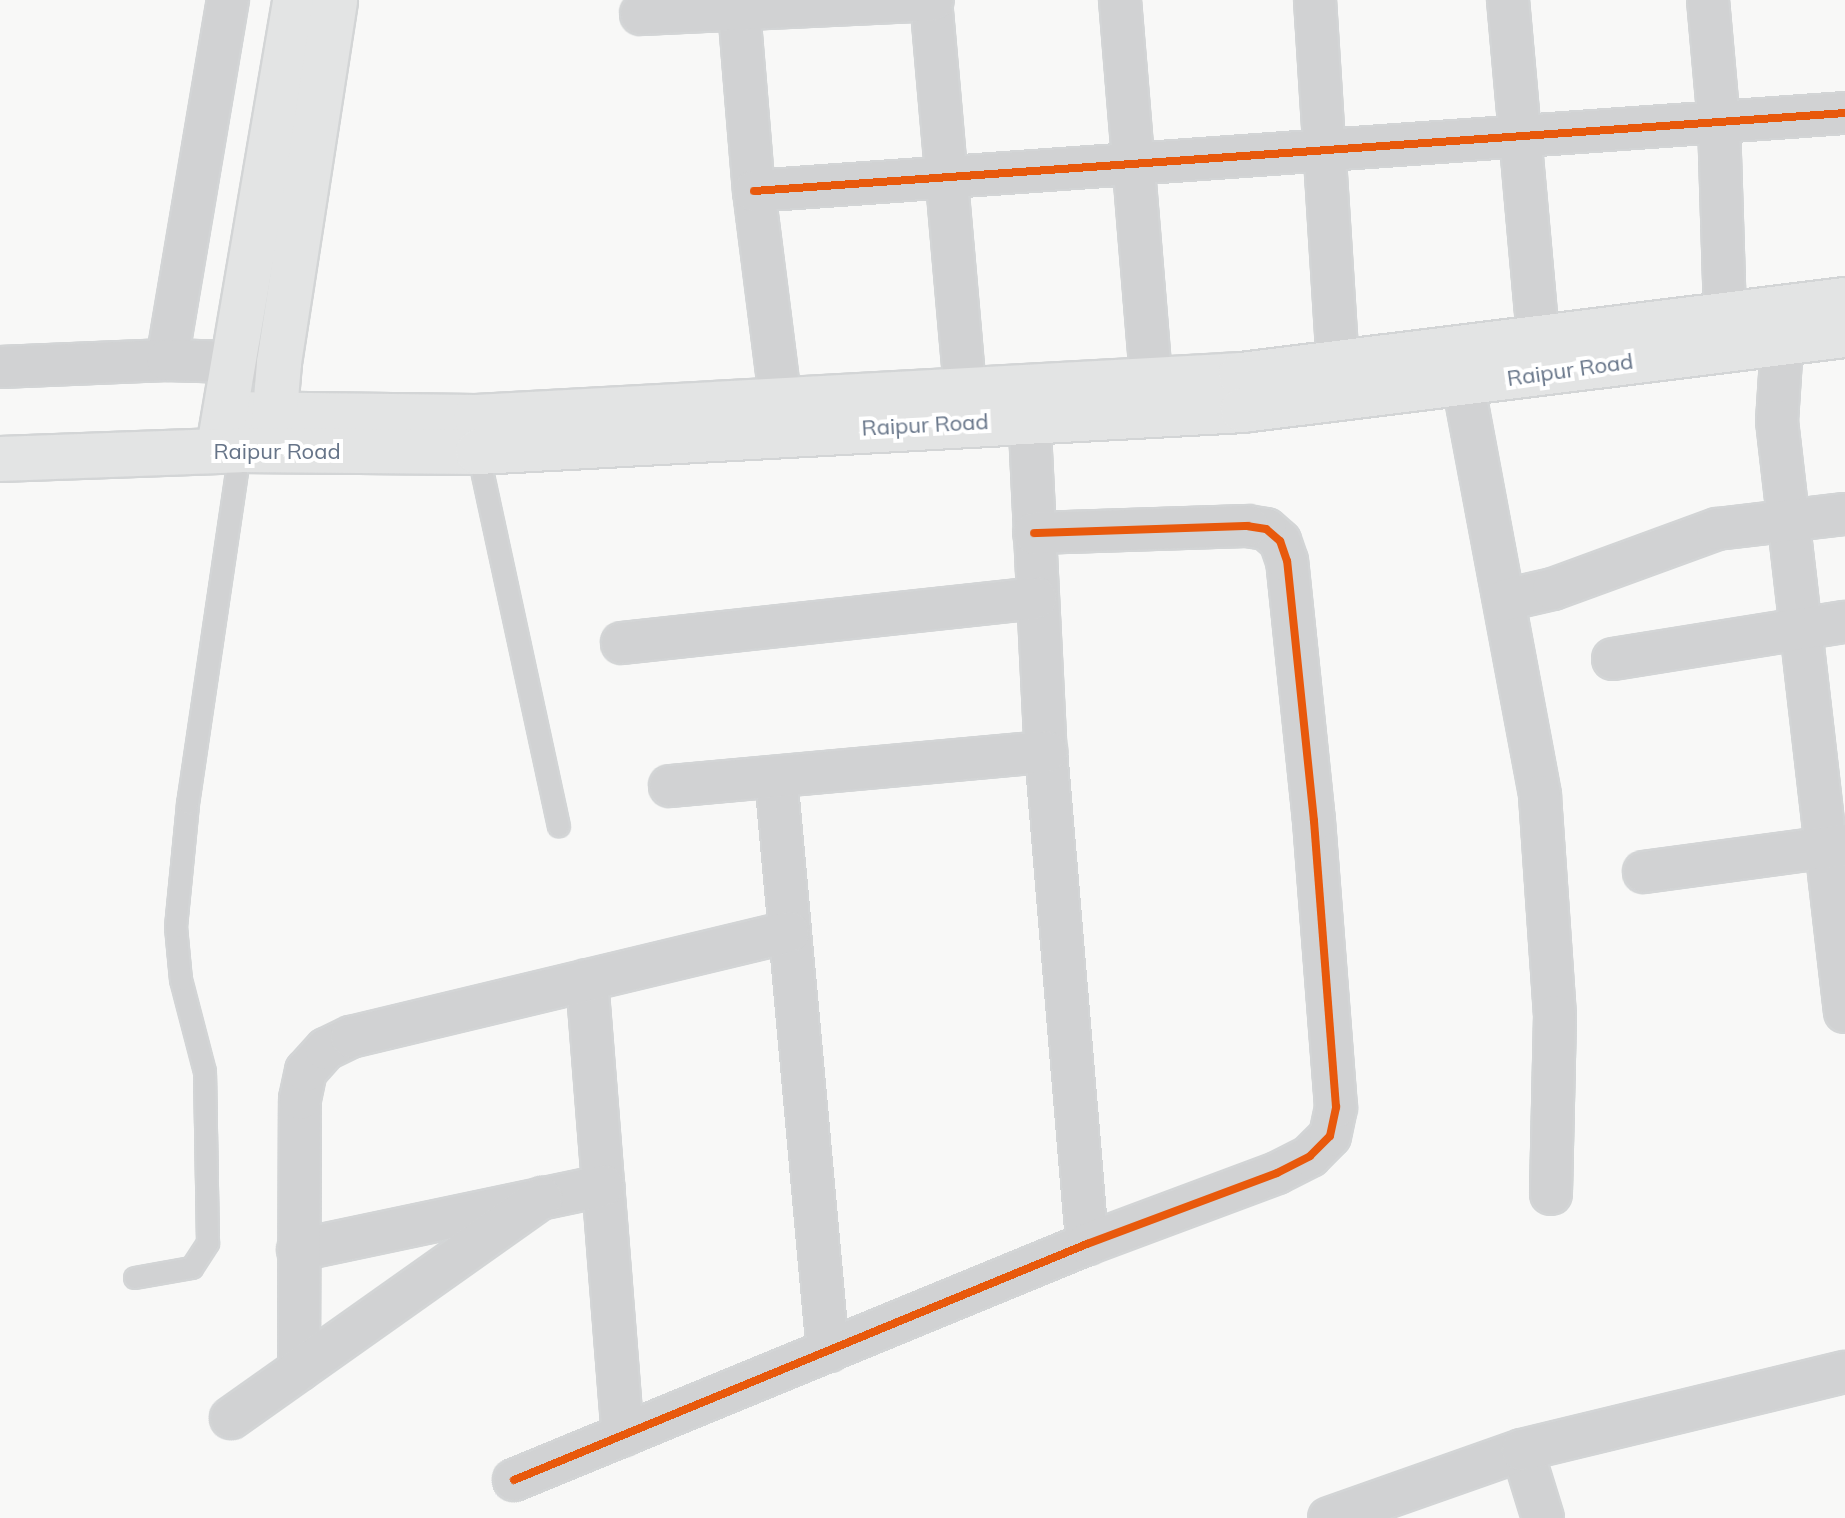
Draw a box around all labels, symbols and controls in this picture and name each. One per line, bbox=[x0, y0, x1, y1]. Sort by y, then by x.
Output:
street label: Raipur Road bbox=[1505, 348, 1635, 392]
street label: Raipur Road bbox=[861, 408, 989, 442]
street label: Raipur Road bbox=[213, 439, 341, 465]

